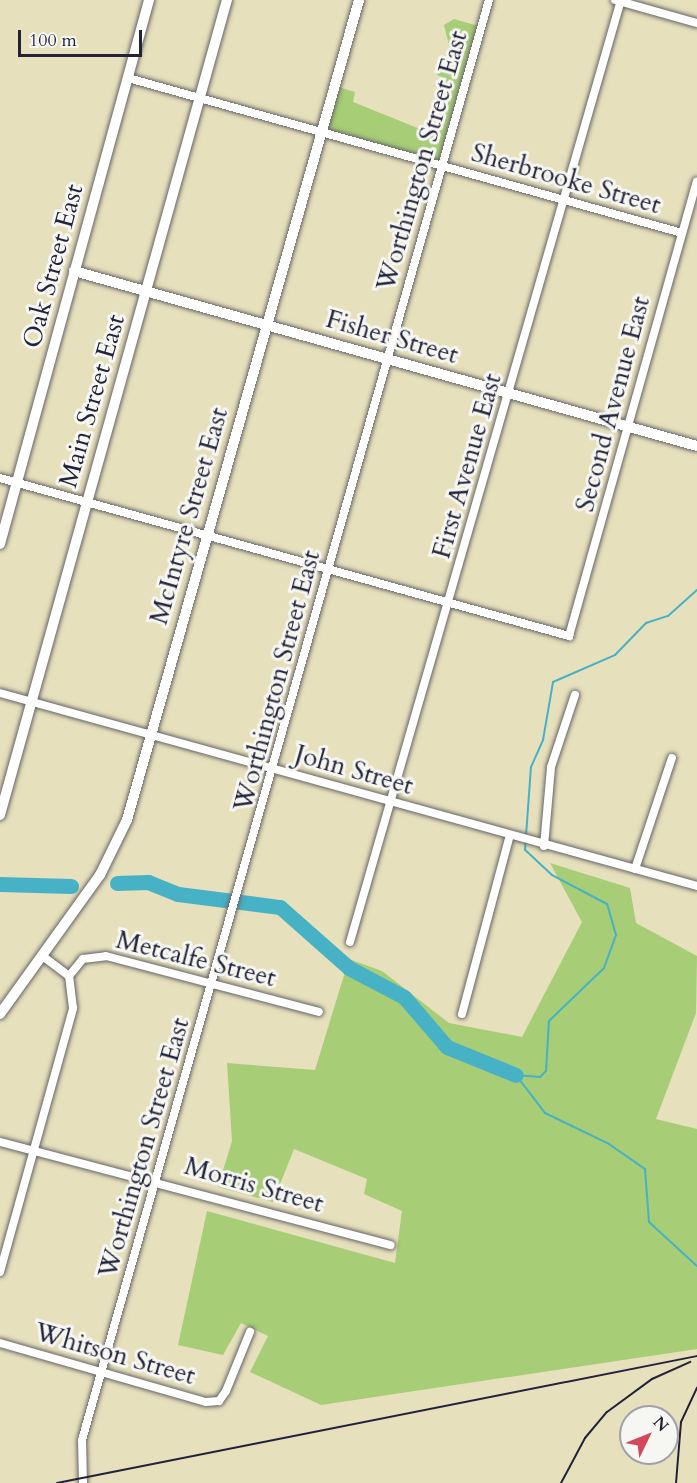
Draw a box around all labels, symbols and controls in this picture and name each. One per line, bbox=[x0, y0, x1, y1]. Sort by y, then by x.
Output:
scale bar bbox=[21, 18, 146, 56]
street label: Worthington Street East bbox=[370, 27, 474, 295]
text: 100 m bbox=[29, 28, 77, 53]
street label: Sherbrooke Street bbox=[468, 137, 664, 221]
street label: Oak Street East bbox=[16, 181, 90, 351]
street label: Second Avenue East bbox=[569, 293, 657, 515]
street label: Fisher Street bbox=[322, 303, 462, 371]
street label: Main Street East bbox=[52, 311, 132, 491]
street label: First Avenue East bbox=[426, 370, 508, 562]
street label: McIntyre Street East bbox=[143, 404, 235, 628]
street label: Worthington Street East bbox=[227, 547, 327, 815]
street label: John Street bbox=[291, 738, 417, 802]
street label: Metcalfe Street bbox=[113, 924, 279, 994]
street label: Worthington Street East bbox=[92, 1014, 196, 1282]
street label: Morris Street bbox=[181, 1150, 327, 1220]
street label: Whitson Street bbox=[31, 1316, 199, 1392]
north arrow bbox=[619, 1405, 679, 1465]
text: N bbox=[648, 1412, 673, 1437]

